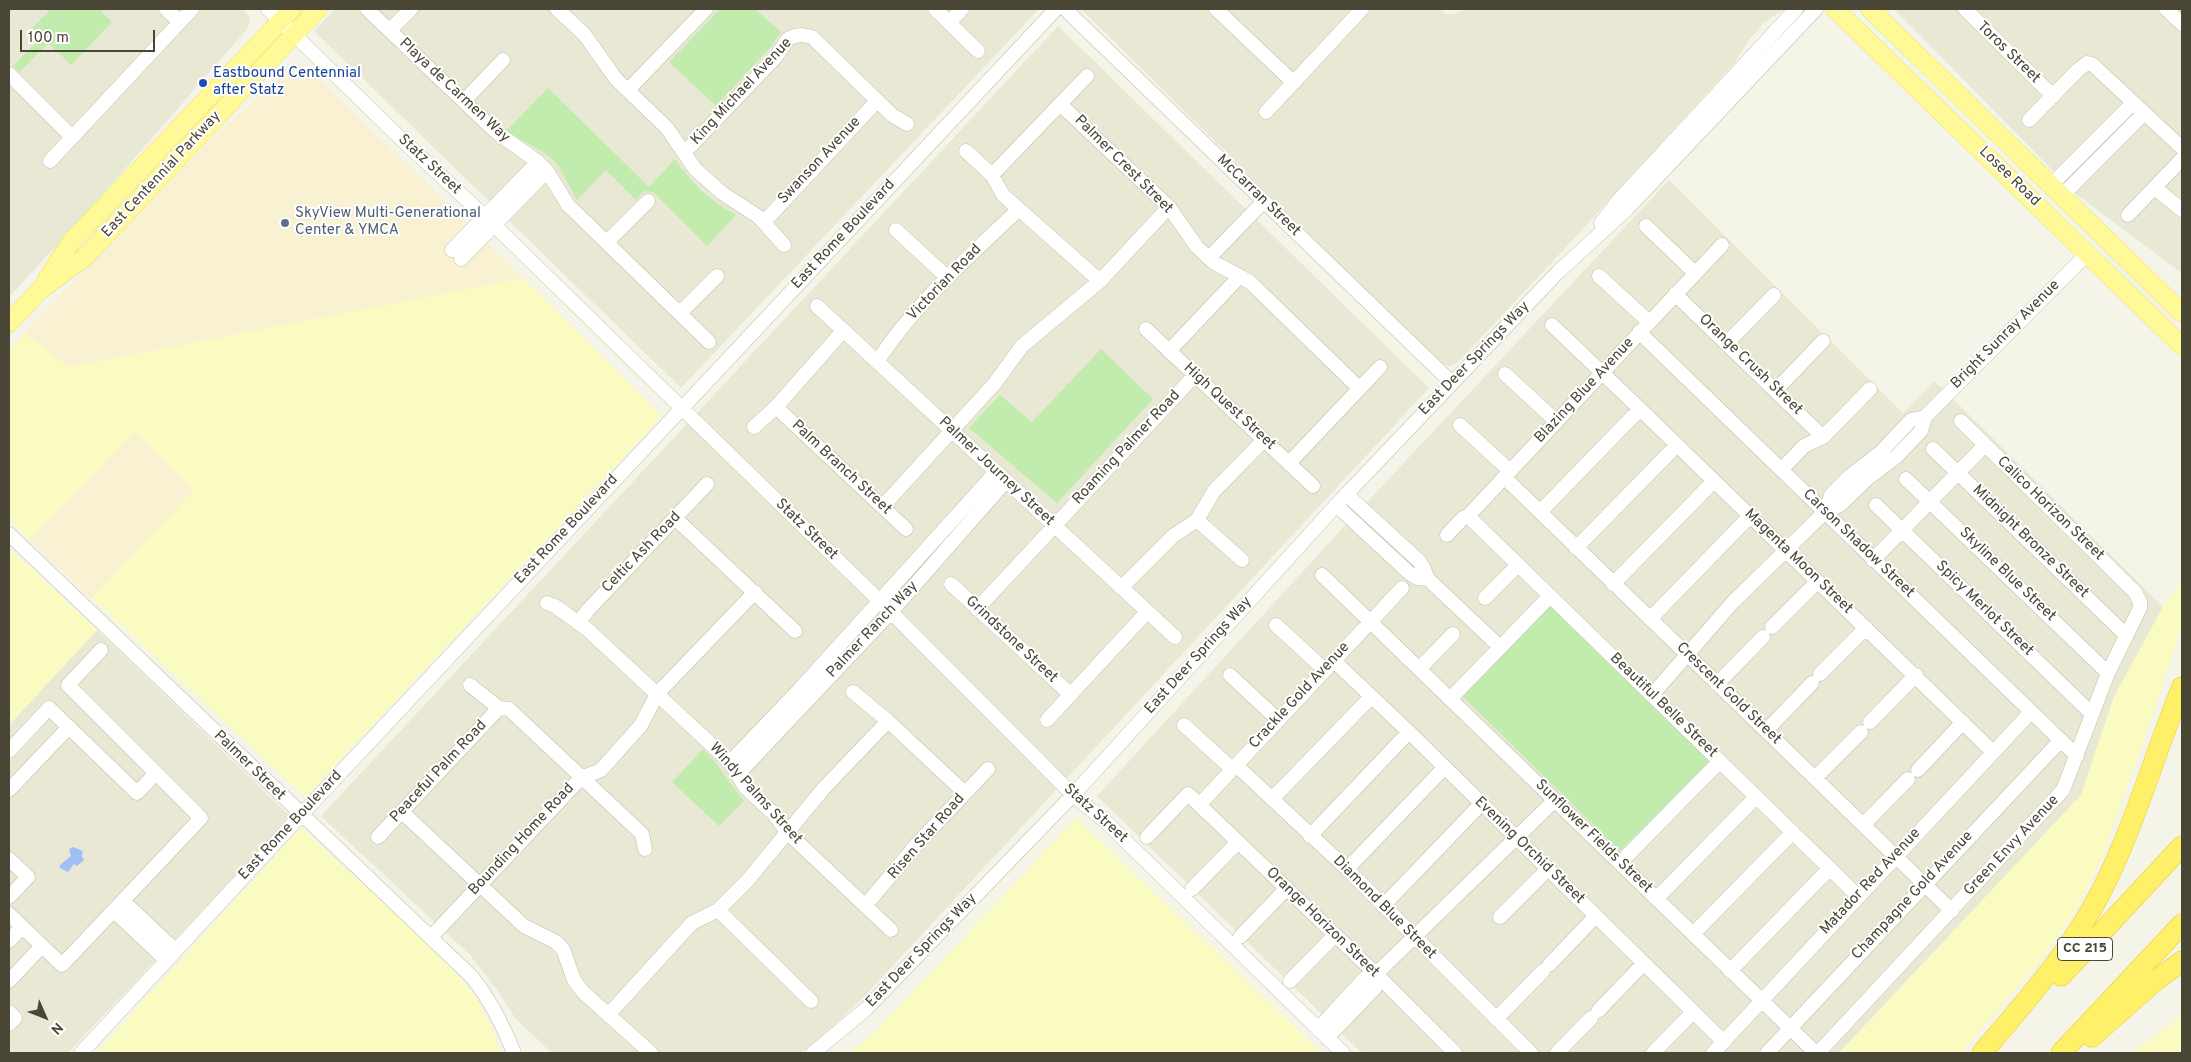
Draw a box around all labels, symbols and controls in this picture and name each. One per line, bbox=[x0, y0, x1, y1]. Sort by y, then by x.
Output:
street label: Toros Street bbox=[1973, 18, 2043, 88]
scale bar bbox=[22, 20, 158, 52]
text: 100 m bbox=[28, 29, 69, 48]
street label: Playa de Carmen Way bbox=[395, 35, 513, 147]
street label: King Michael Avenue bbox=[688, 35, 796, 149]
place label: Eastbound Centennial after Statz bbox=[213, 65, 361, 100]
marker: Eastbound Centennial after Statz bbox=[197, 77, 209, 89]
street label: East Centennial Parkway bbox=[99, 108, 225, 242]
street label: Palmer Crest Street bbox=[1070, 112, 1176, 218]
street label: Swanson Avenue bbox=[775, 114, 865, 208]
street label: Statz Street bbox=[394, 131, 464, 199]
street label: Losee Road bbox=[1975, 143, 2043, 211]
street label: McCarran Street bbox=[1212, 151, 1304, 241]
street label: East Rome Boulevard bbox=[789, 177, 899, 293]
place label: SkyView Multi-Generational Center & YMCA bbox=[295, 205, 481, 240]
marker: SkyView Multi-Generational Center & YMCA bbox=[279, 217, 291, 229]
street label: Victorian Road bbox=[904, 241, 986, 325]
street label: Bright Sunray Avenue bbox=[1948, 277, 2064, 393]
street label: East Deer Springs Way bbox=[1416, 298, 1534, 420]
street label: Orange Crush Street bbox=[1694, 311, 1806, 419]
street label: Blazing Blue Avenue bbox=[1532, 335, 1638, 447]
street label: High Quest Street bbox=[1179, 360, 1279, 454]
street label: Roaming Palmer Road bbox=[1069, 387, 1185, 509]
street label: Palmer Journey Street bbox=[934, 414, 1058, 530]
street label: Palm Branch Street bbox=[787, 417, 895, 519]
street label: Calico Horizon Street bbox=[1993, 453, 2107, 565]
street label: East Rome Boulevard bbox=[512, 472, 622, 588]
street label: Midnight Bronze Street bbox=[1968, 482, 2092, 602]
street label: Carson Shadow Street bbox=[1798, 486, 1918, 602]
street label: Statz Street bbox=[771, 496, 841, 564]
street label: Magenta Moon Street bbox=[1740, 506, 1856, 618]
street label: Celtic Ash Road bbox=[599, 509, 685, 597]
street label: Skyline Blue Street bbox=[1955, 524, 2059, 626]
street label: Spicy Merlot Street bbox=[1931, 558, 2037, 660]
street label: Palmer Ranch Way bbox=[824, 578, 922, 682]
street label: Grindstone Street bbox=[961, 593, 1061, 687]
street label: East Deer Springs Way bbox=[1142, 594, 1256, 718]
street label: Crackle Gold Avenue bbox=[1246, 639, 1354, 753]
street label: Crescent Gold Street bbox=[1672, 639, 1784, 749]
street label: Beautiful Belle Street bbox=[1605, 650, 1721, 762]
street label: Peaceful Palm Road bbox=[387, 717, 491, 827]
street label: Palmer Street bbox=[209, 727, 289, 805]
street label: Windy Palms Street bbox=[705, 739, 805, 849]
street label: East Rome Boulevard bbox=[236, 768, 346, 884]
street label: Sunflower Fields Street bbox=[1531, 776, 1655, 898]
street label: Bounding Home Road bbox=[465, 780, 579, 900]
street label: Statz Street bbox=[1059, 781, 1131, 847]
street label: Risen Star Road bbox=[885, 791, 969, 883]
street label: Green Envy Avenue bbox=[1961, 792, 2063, 900]
street label: Evening Orchid Street bbox=[1470, 794, 1588, 908]
street label: Matador Red Avenue bbox=[1817, 825, 1925, 939]
street label: Champagne Gold Avenue bbox=[1849, 828, 1977, 964]
street label: Diamond Blue Street bbox=[1328, 852, 1440, 964]
street label: Orange Horizon Street bbox=[1262, 864, 1382, 982]
street label: East Deer Springs Way bbox=[863, 890, 981, 1012]
road number: CC 215 bbox=[2058, 938, 2112, 961]
north arrow bbox=[20, 992, 70, 1042]
text: N bbox=[47, 1018, 66, 1037]

